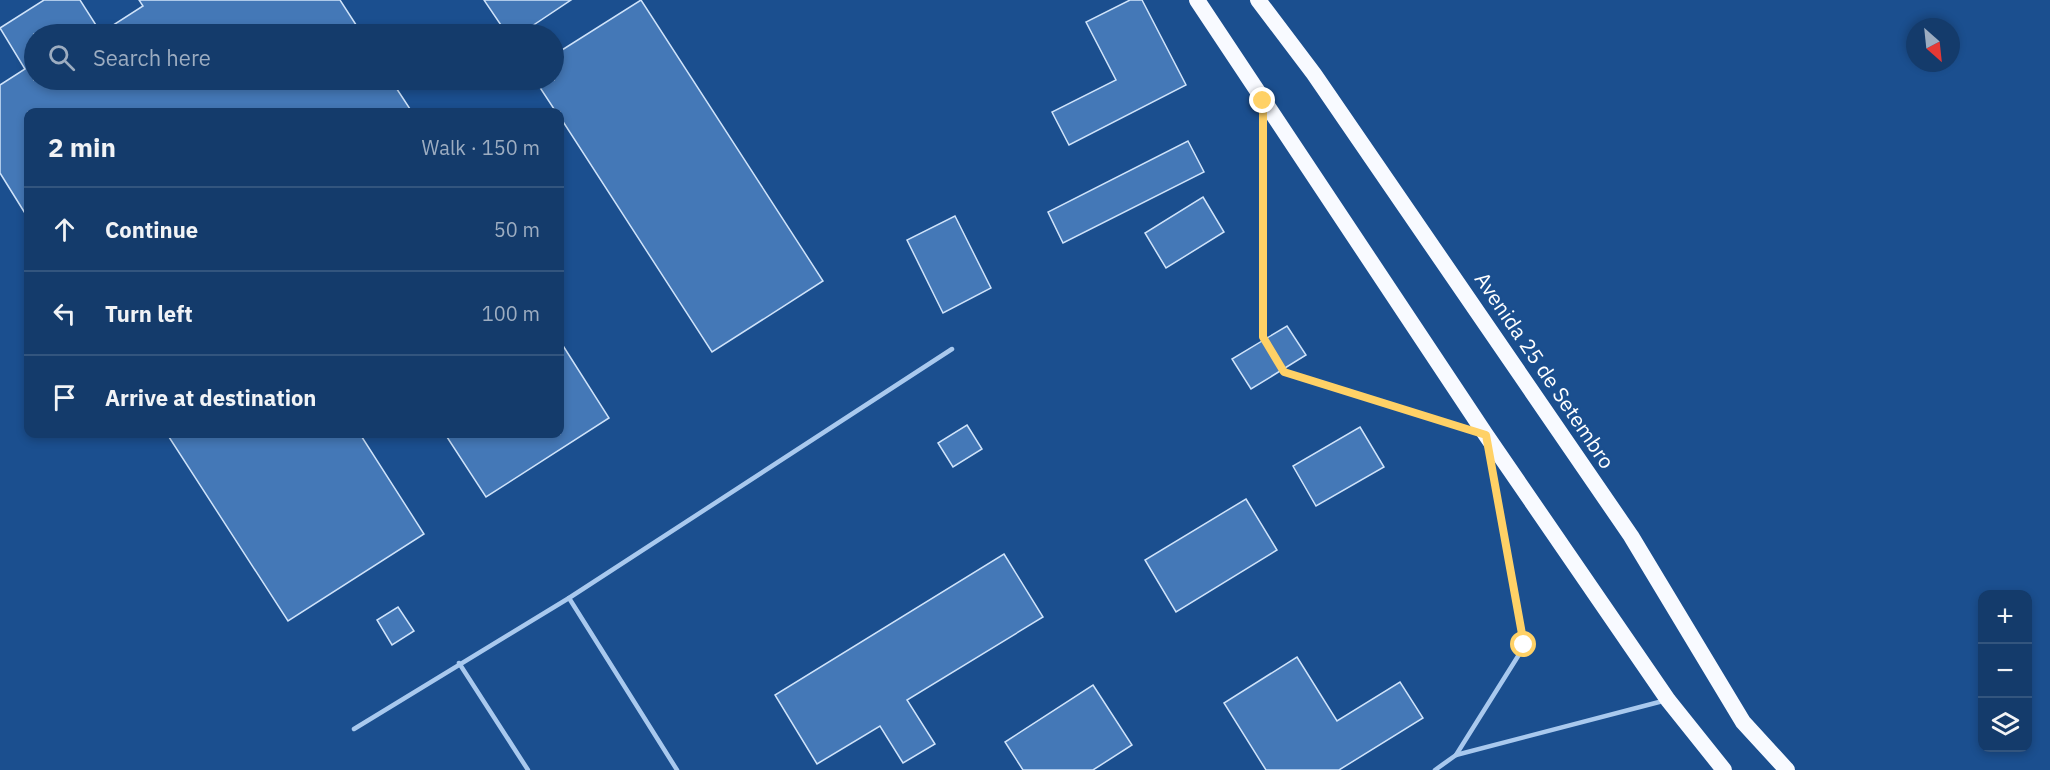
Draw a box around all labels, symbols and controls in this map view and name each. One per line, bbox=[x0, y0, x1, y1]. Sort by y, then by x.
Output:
north arrow bbox=[1906, 18, 1960, 72]
search box bbox=[24, 24, 564, 90]
icon: search bbox=[45, 41, 78, 74]
text: Search here bbox=[93, 43, 211, 72]
route end bbox=[1249, 87, 1275, 113]
text: 2 min bbox=[48, 130, 116, 164]
text: Walk · 150 m bbox=[422, 134, 540, 161]
icon: ahead bbox=[48, 213, 81, 246]
text: Continue bbox=[105, 215, 198, 244]
text: 50 m bbox=[494, 216, 540, 243]
street label: Avenida 25 de Setembro bbox=[1469, 266, 1621, 474]
icon: left bbox=[48, 297, 81, 330]
text: Turn left bbox=[105, 299, 193, 328]
text: 100 m bbox=[482, 300, 540, 327]
icon: arrive bbox=[48, 381, 81, 414]
text: Arrive at destination bbox=[105, 383, 316, 412]
map controls bbox=[1978, 590, 2032, 752]
button: + bbox=[1978, 590, 2032, 644]
route start bbox=[1510, 631, 1536, 657]
button: − bbox=[1978, 644, 2032, 698]
button: layers bbox=[1978, 698, 2032, 752]

